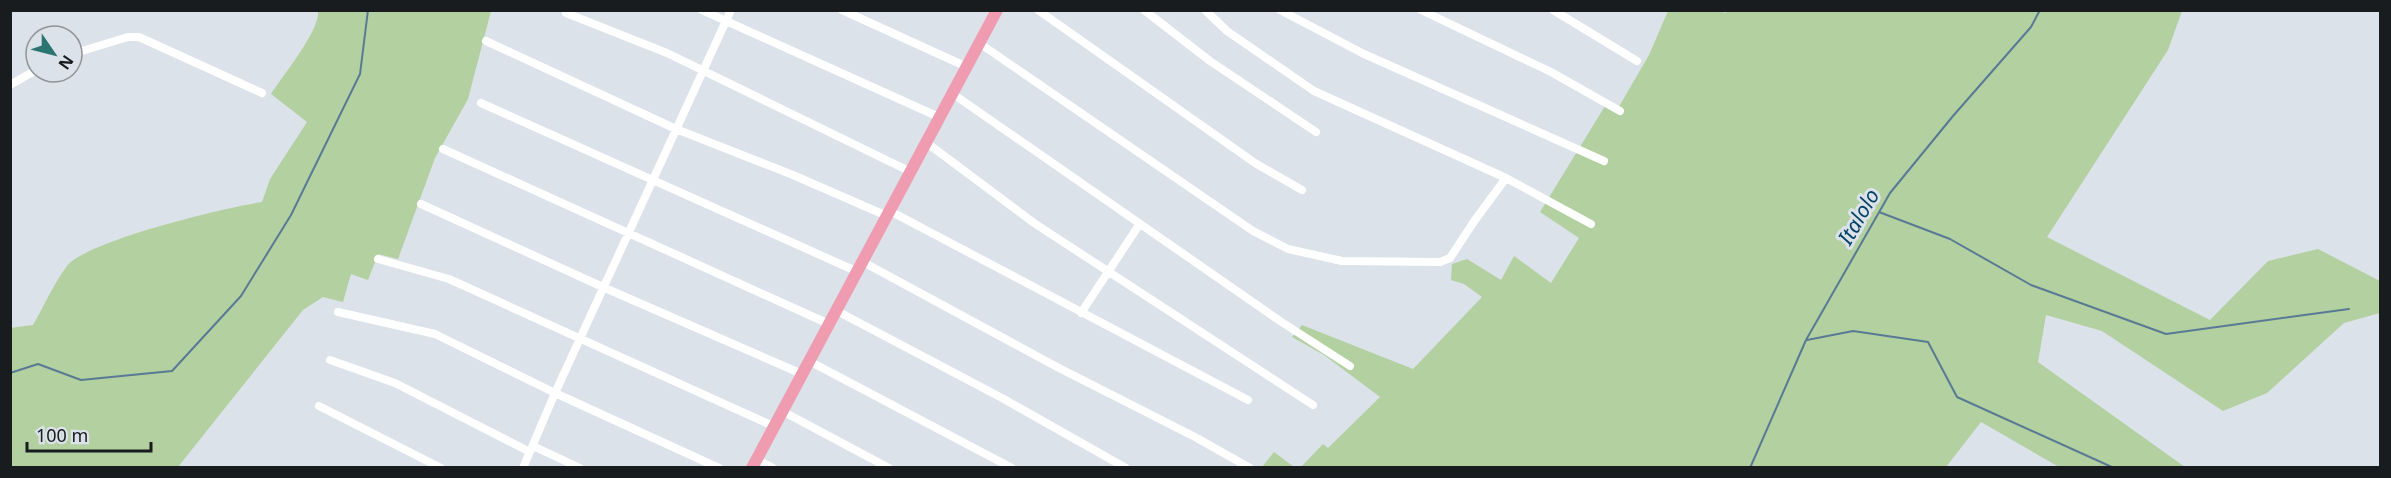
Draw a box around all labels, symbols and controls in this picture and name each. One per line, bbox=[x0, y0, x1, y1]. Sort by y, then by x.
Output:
north arrow bbox=[24, 24, 84, 84]
text: N bbox=[54, 51, 79, 74]
water label: Italolo bbox=[1830, 183, 1885, 250]
scale bar bbox=[27, 415, 152, 453]
text: 100 m bbox=[36, 423, 88, 447]

